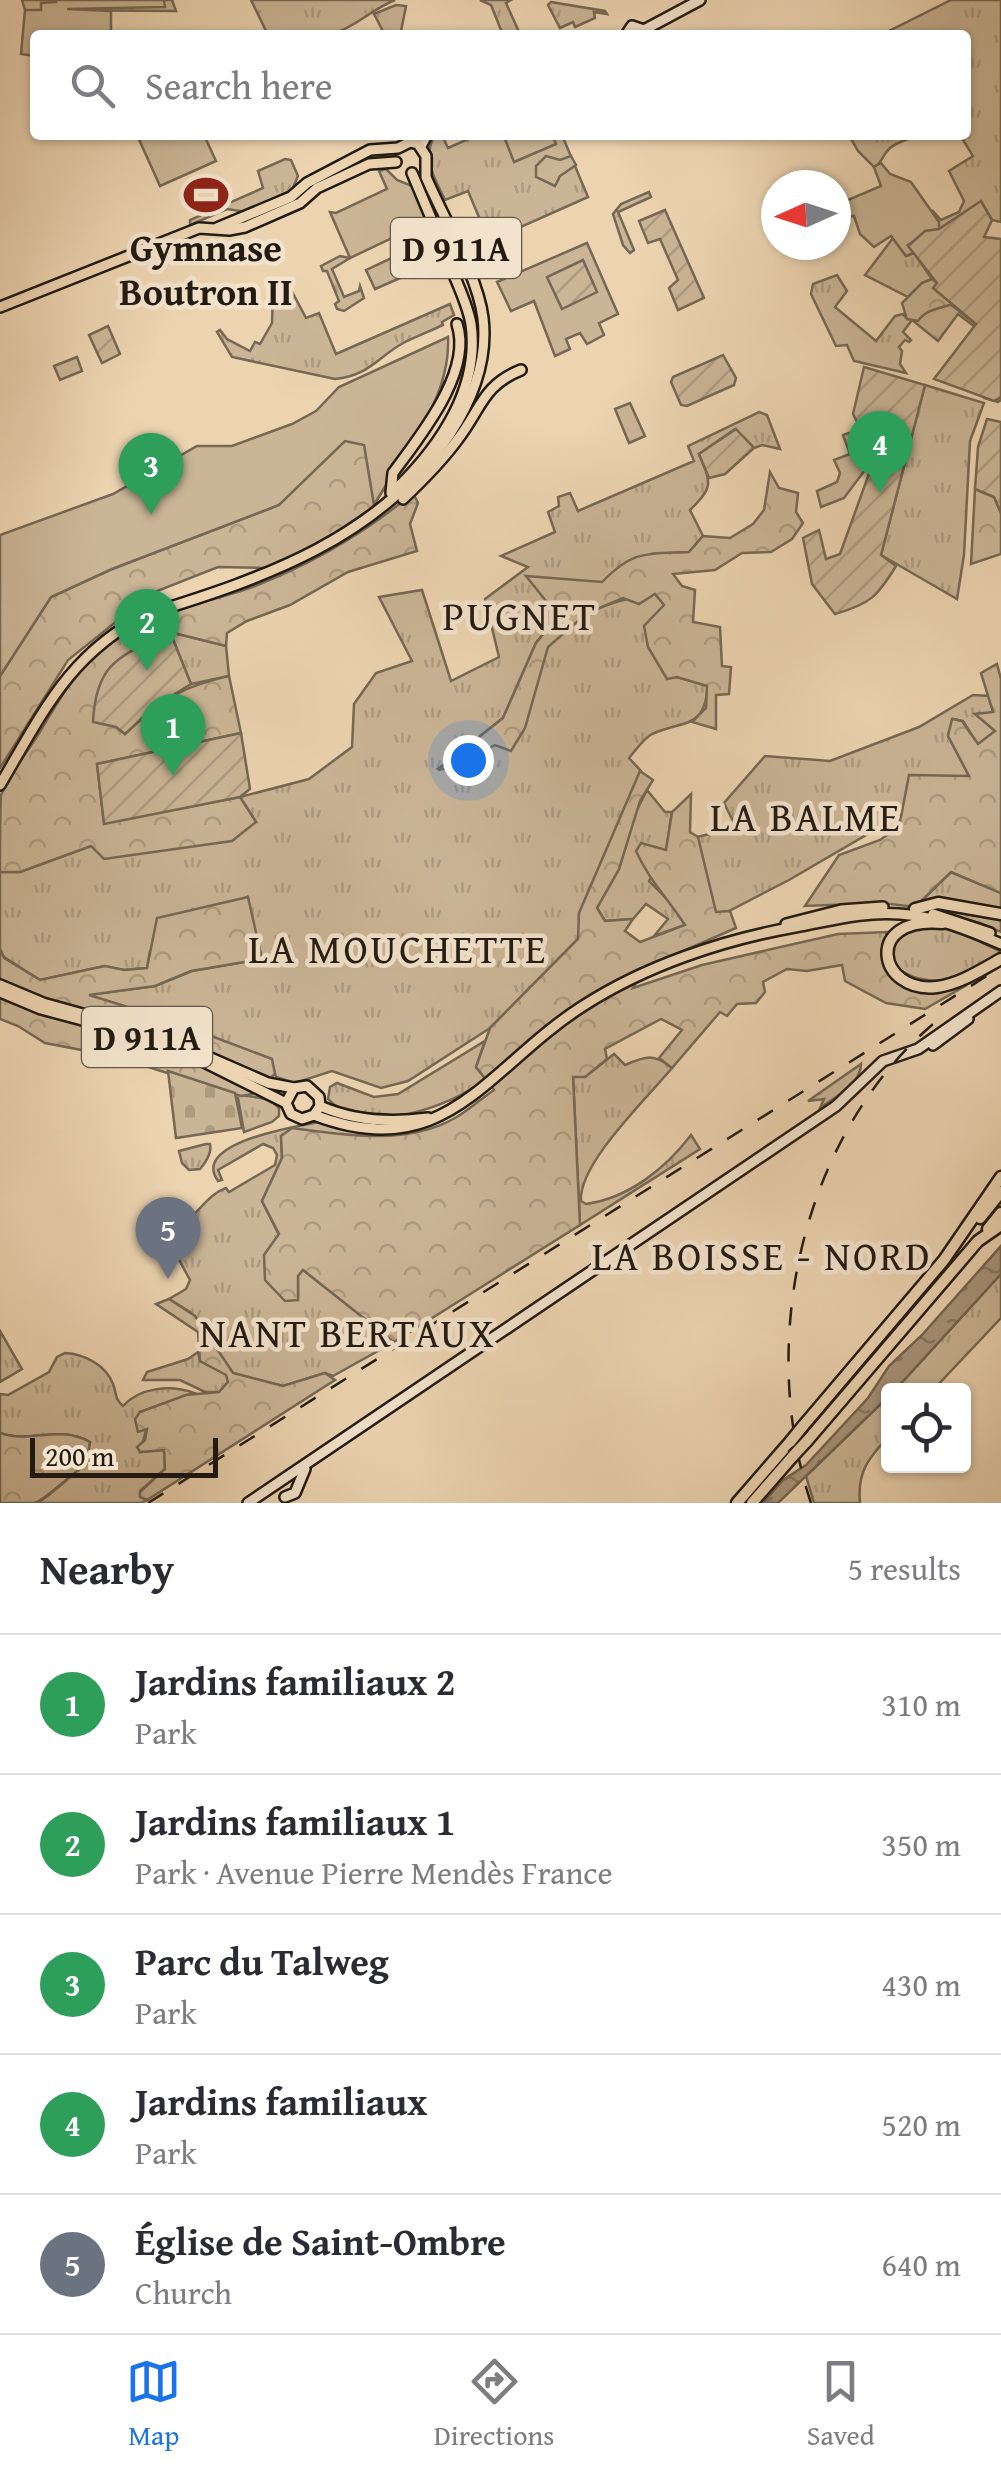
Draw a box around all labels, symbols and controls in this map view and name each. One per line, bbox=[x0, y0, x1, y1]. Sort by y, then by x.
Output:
search box bbox=[30, 30, 971, 140]
text: Search here bbox=[145, 57, 333, 113]
icon: search bbox=[65, 58, 120, 113]
north arrow bbox=[761, 170, 851, 260]
sports icon: Gymnase Boutron II bbox=[182, 171, 230, 219]
road number: D 911A bbox=[391, 218, 521, 278]
place label: Gymnase Boutron II bbox=[119, 219, 293, 319]
pin: 4 bbox=[848, 410, 912, 493]
pin: 3 bbox=[118, 432, 184, 515]
district label: PUGNET bbox=[442, 586, 598, 645]
pin: 2 bbox=[114, 588, 180, 671]
pin: 1 bbox=[140, 694, 206, 776]
your location bbox=[443, 735, 494, 786]
district label: LA BALME bbox=[710, 787, 902, 846]
district label: LA MOUCHETTE bbox=[248, 919, 548, 978]
road number: D 911A bbox=[82, 1007, 212, 1067]
pin: 5 bbox=[136, 1196, 200, 1279]
district label: LA BOISSE - NORD bbox=[592, 1226, 932, 1285]
district label: NANT BERTAUX bbox=[200, 1303, 496, 1362]
map controls bbox=[881, 1383, 971, 1473]
button: locate bbox=[881, 1383, 971, 1473]
scale bar bbox=[30, 1433, 218, 1478]
text: 200 m bbox=[45, 1435, 114, 1476]
text: Nearby bbox=[40, 1538, 174, 1599]
text: 5 results bbox=[848, 1545, 961, 1592]
text: Jardins familiaux 2 bbox=[135, 1653, 455, 1709]
text: 1 bbox=[64, 1681, 81, 1728]
text: 310 m bbox=[882, 1681, 961, 1728]
text: Park bbox=[135, 1709, 197, 1756]
text: Jardins familiaux 1 bbox=[135, 1793, 455, 1849]
text: 2 bbox=[64, 1821, 81, 1868]
text: 350 m bbox=[882, 1821, 961, 1868]
text: Park · Avenue Pierre Mendès France bbox=[135, 1849, 613, 1896]
text: Parc du Talweg bbox=[135, 1933, 389, 1989]
text: 3 bbox=[64, 1961, 81, 2008]
text: 430 m bbox=[882, 1961, 961, 2008]
text: Park bbox=[135, 1989, 197, 2036]
text: Jardins familiaux bbox=[135, 2073, 427, 2129]
text: 4 bbox=[64, 2101, 81, 2148]
text: 520 m bbox=[882, 2101, 961, 2148]
text: Park bbox=[135, 2129, 197, 2176]
text: Église de Saint-Ombre bbox=[135, 2213, 506, 2269]
text: 5 bbox=[64, 2241, 81, 2288]
text: 640 m bbox=[882, 2241, 961, 2288]
text: Church bbox=[135, 2269, 232, 2316]
tab: Map bbox=[126, 2354, 181, 2455]
tab: Directions bbox=[434, 2354, 554, 2455]
tab: Saved bbox=[807, 2354, 875, 2455]

